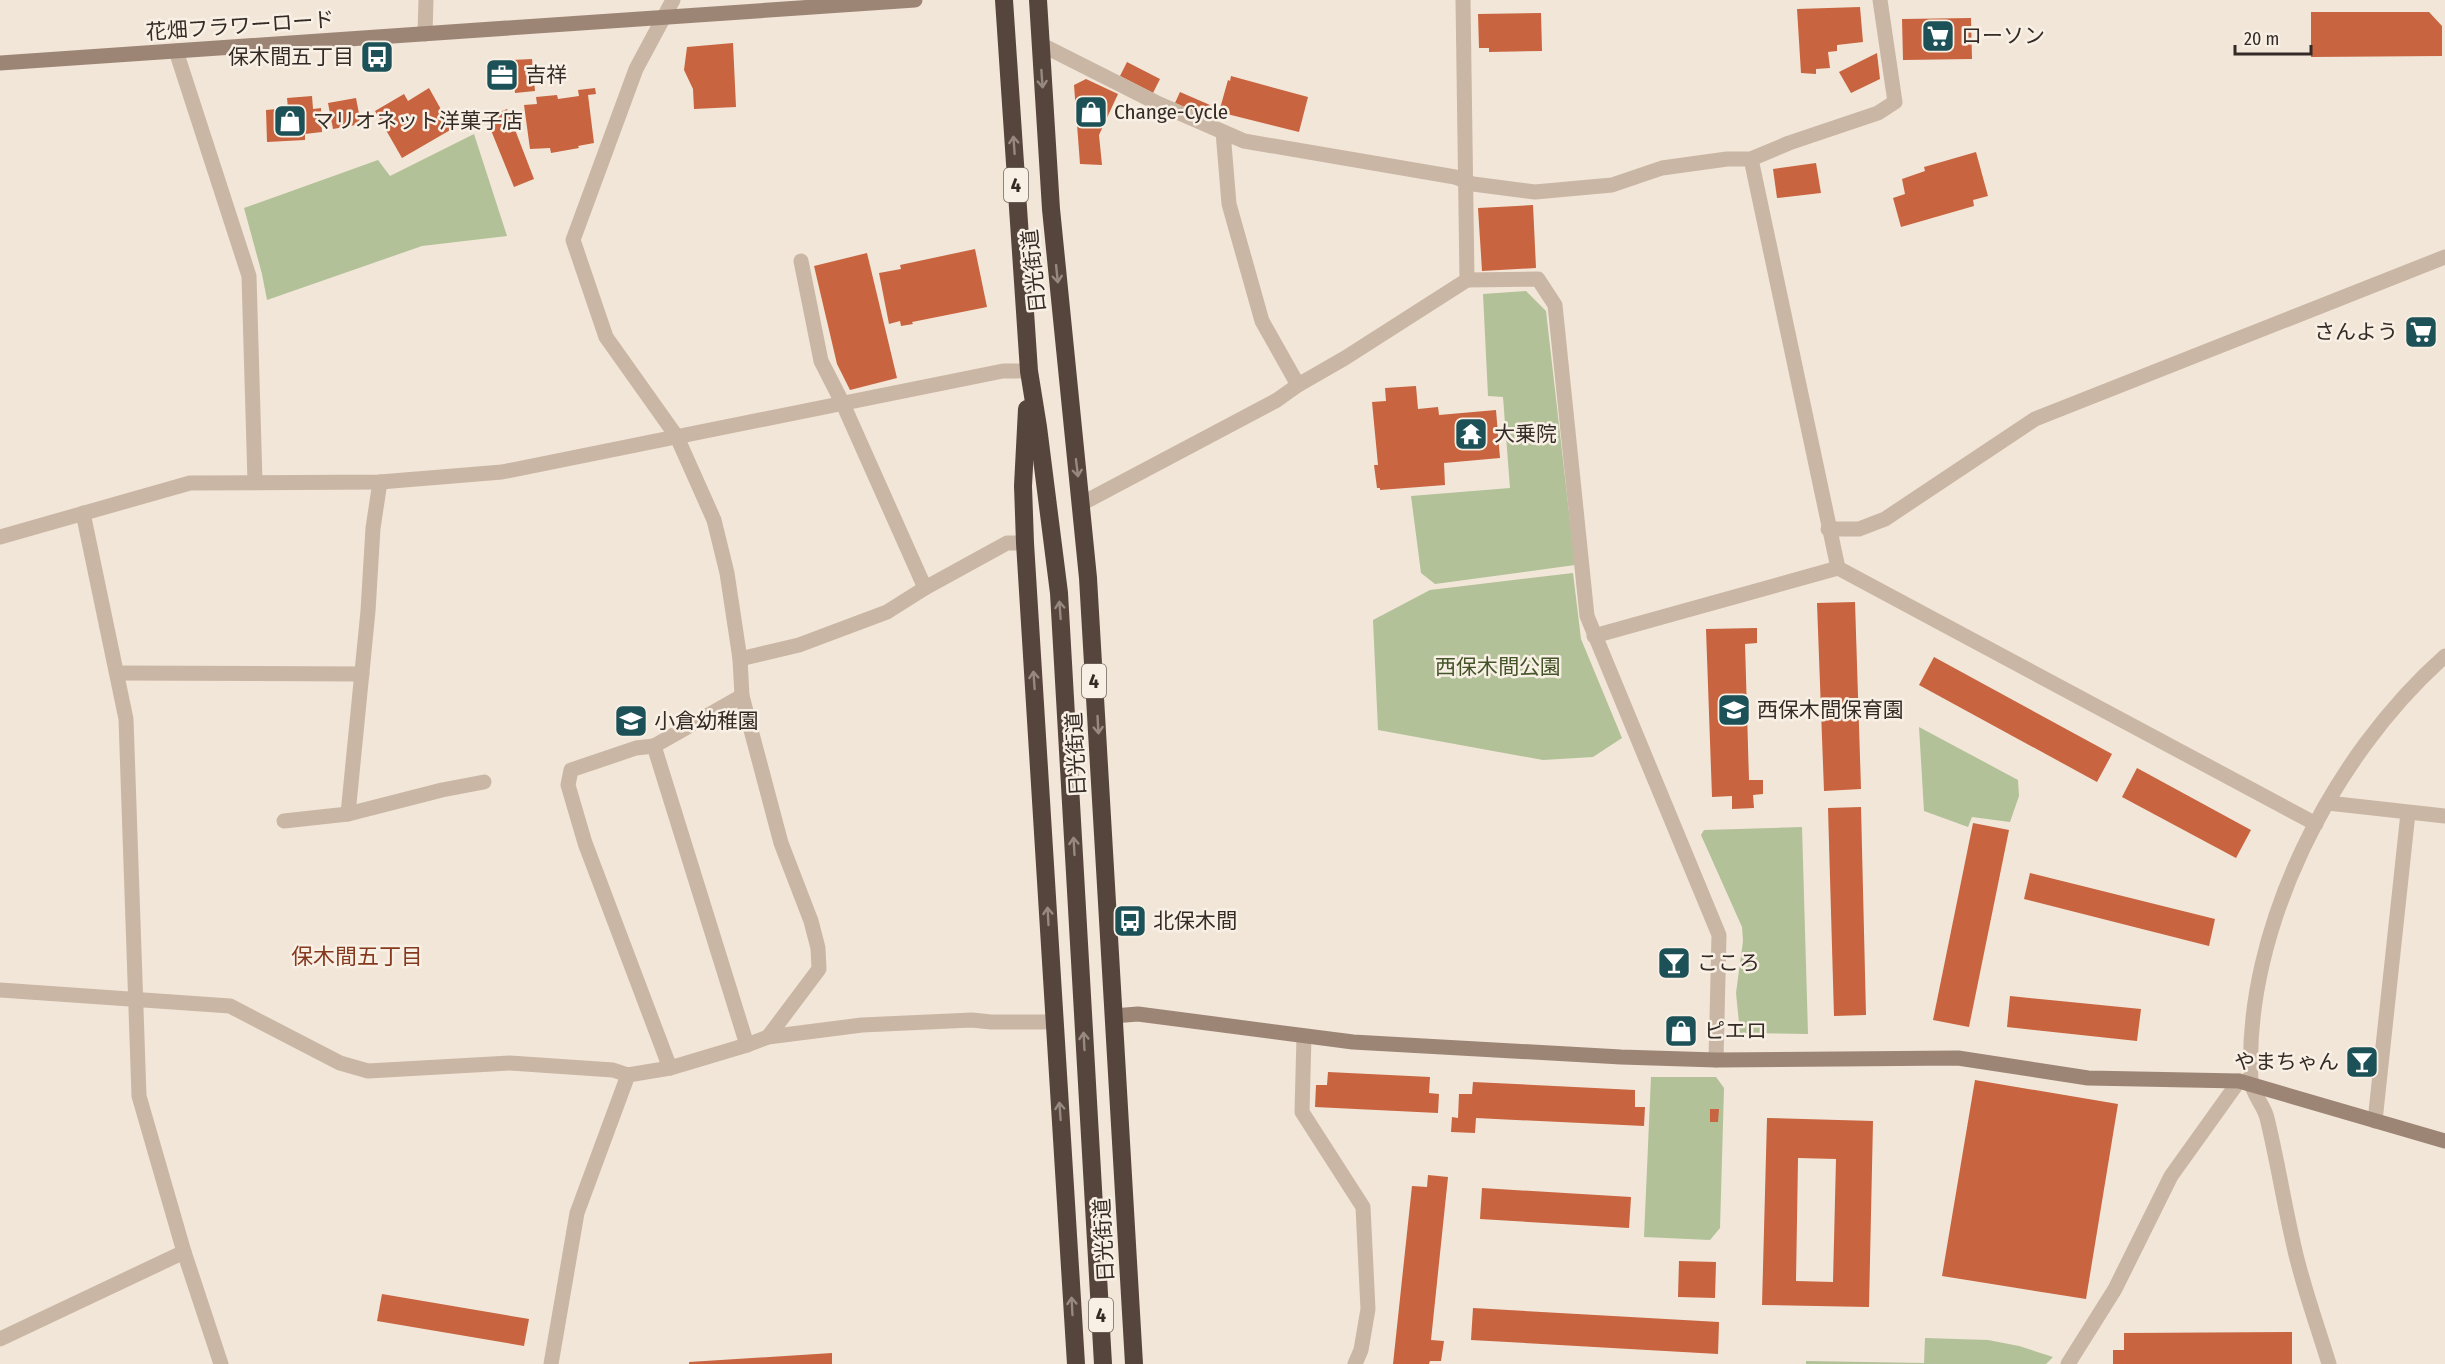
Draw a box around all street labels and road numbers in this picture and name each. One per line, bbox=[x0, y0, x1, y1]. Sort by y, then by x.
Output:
street label: 花畑フラワーロード bbox=[145, 6, 335, 46]
road number: 4 bbox=[1004, 168, 1028, 202]
street label: 日光街道 bbox=[1017, 228, 1051, 314]
road number: 4 bbox=[1082, 664, 1106, 698]
street label: 日光街道 bbox=[1061, 711, 1091, 797]
street label: 日光街道 bbox=[1089, 1197, 1119, 1283]
road number: 4 bbox=[1089, 1298, 1113, 1332]

